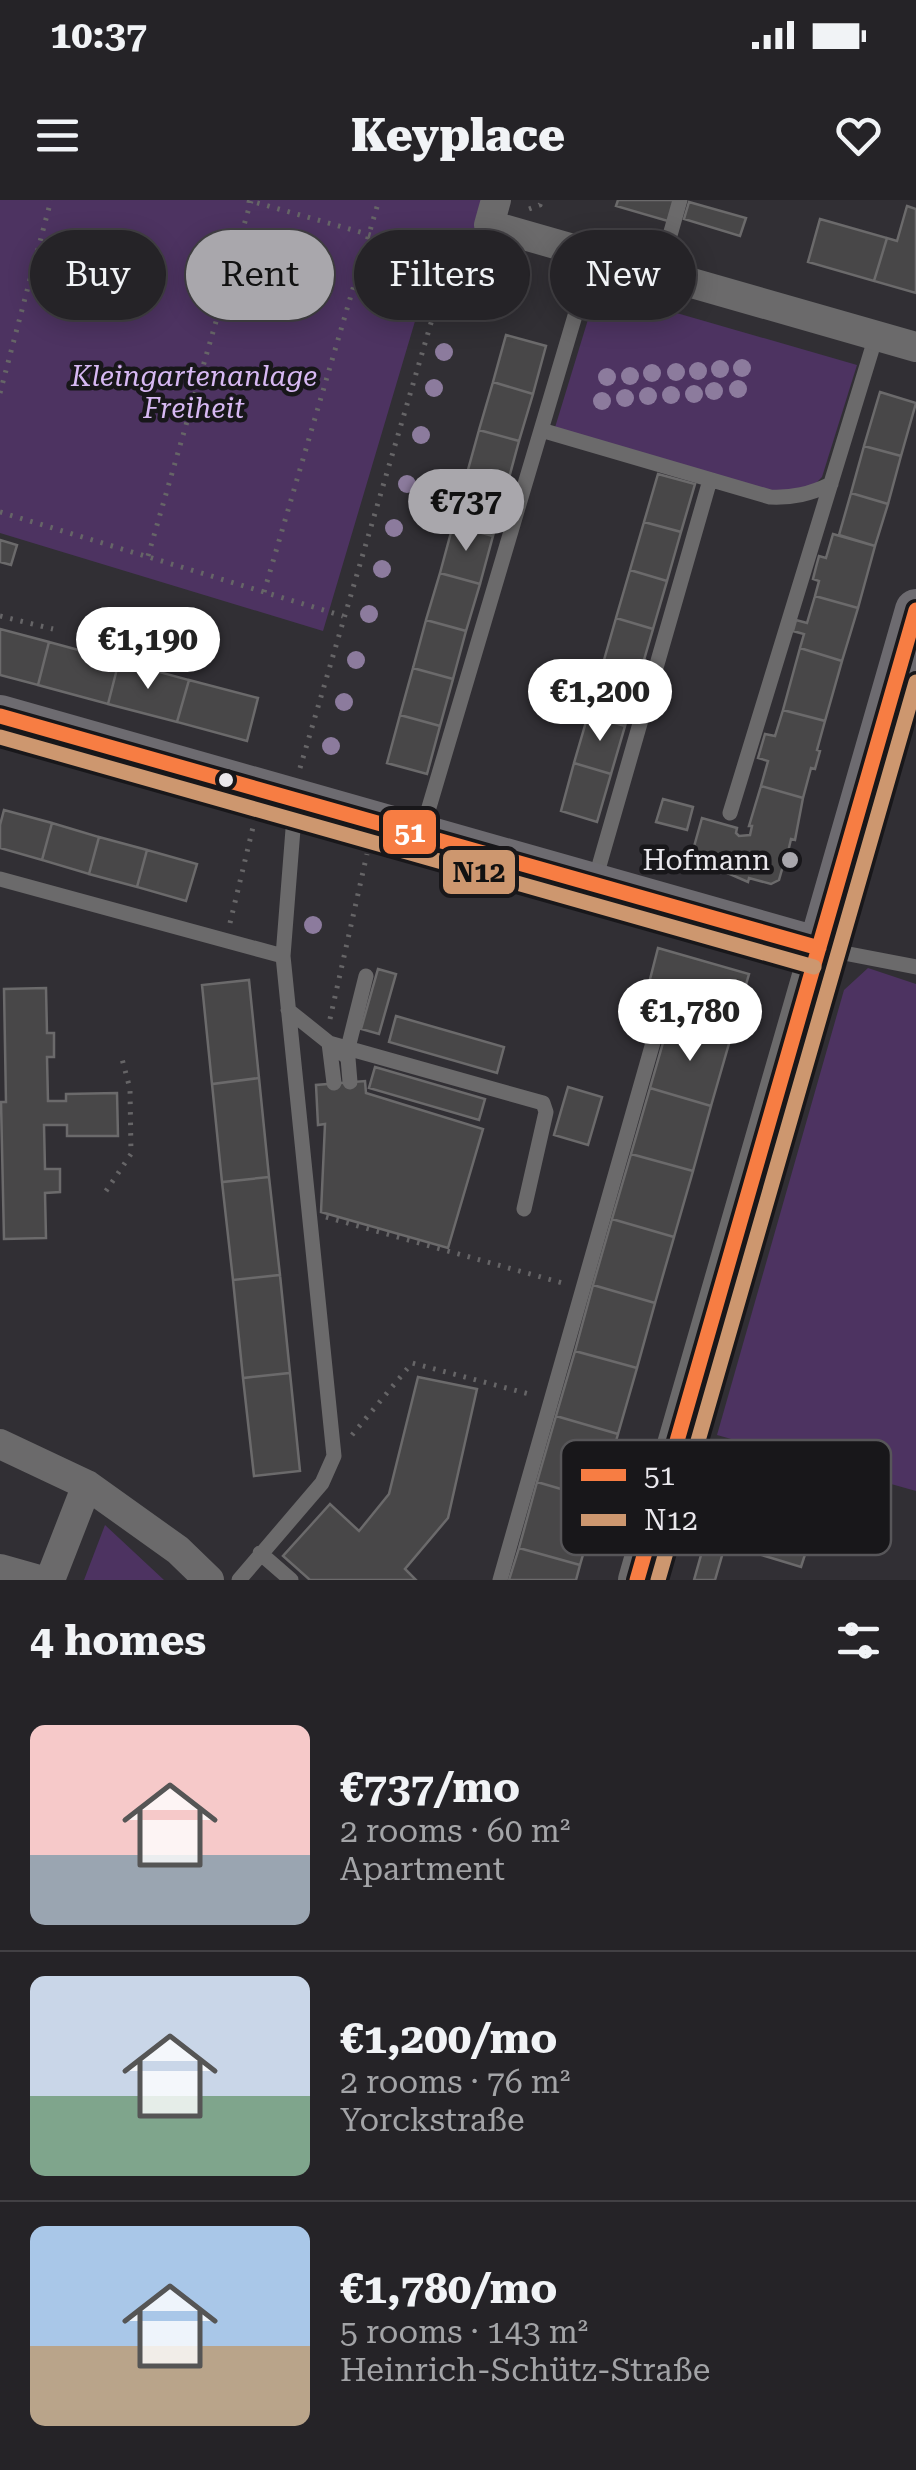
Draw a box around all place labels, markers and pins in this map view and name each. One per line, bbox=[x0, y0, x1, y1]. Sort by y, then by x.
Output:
pin: €737 bbox=[407, 469, 525, 554]
pin: €1,190 bbox=[67, 607, 229, 692]
pin: €1,200 bbox=[519, 659, 681, 744]
unlabelled marker bbox=[216, 770, 236, 790]
place label: Hofmann bbox=[642, 844, 770, 877]
marker: Hofmann bbox=[779, 849, 801, 871]
pin: €1,780 bbox=[609, 979, 771, 1064]

